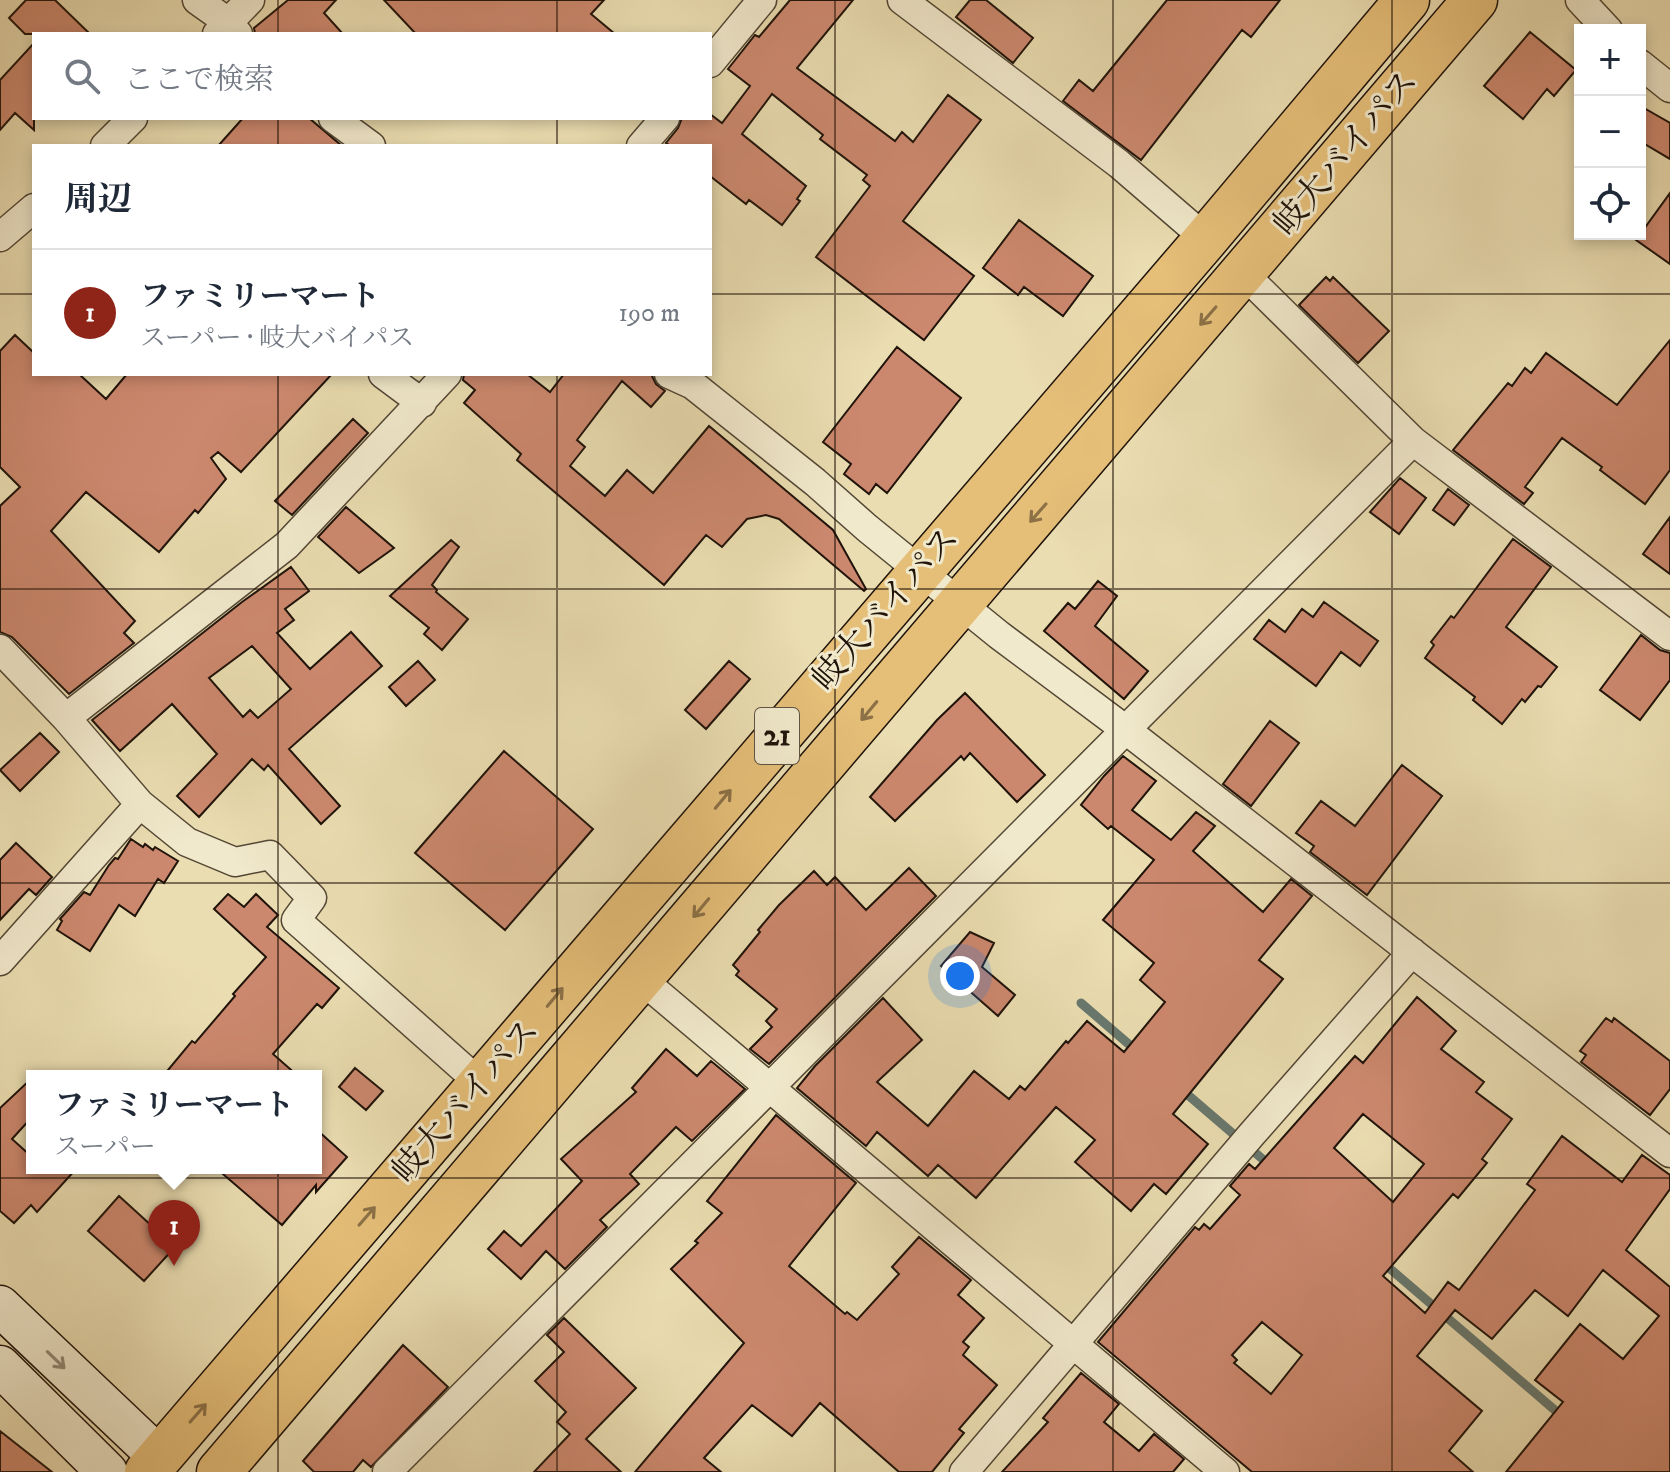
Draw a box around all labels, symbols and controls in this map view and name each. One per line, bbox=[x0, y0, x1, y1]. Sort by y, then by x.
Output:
map controls bbox=[1574, 24, 1646, 240]
button: + bbox=[1574, 24, 1646, 96]
search box bbox=[32, 32, 712, 120]
icon: search bbox=[60, 54, 104, 98]
text: ここで検索 bbox=[124, 62, 274, 99]
street label: 岐大バイパス bbox=[1265, 62, 1427, 244]
button: − bbox=[1574, 96, 1646, 168]
button: locate bbox=[1574, 168, 1646, 240]
text: 周辺 bbox=[64, 179, 132, 221]
text: ファミリーマート bbox=[140, 279, 379, 316]
text: 1 bbox=[85, 297, 95, 330]
text: 190 m bbox=[618, 297, 680, 330]
one-way arrow bbox=[1199, 305, 1217, 325]
text: スーパー · 岐大バイパス bbox=[140, 322, 414, 355]
one-way arrow bbox=[1030, 502, 1048, 523]
street label: 岐大バイパス bbox=[803, 518, 969, 700]
one-way arrow bbox=[860, 700, 878, 720]
road number: 21 bbox=[755, 708, 799, 764]
one-way arrow bbox=[714, 790, 732, 810]
one-way arrow bbox=[692, 898, 710, 918]
your location bbox=[940, 956, 980, 996]
one-way arrow bbox=[546, 988, 564, 1008]
street label: 岐大バイパス bbox=[383, 1010, 549, 1192]
popup bbox=[26, 1070, 322, 1174]
text: ファミリーマート bbox=[54, 1088, 294, 1125]
text: スーパー bbox=[54, 1131, 156, 1164]
pin: 1 bbox=[148, 1200, 200, 1266]
one-way arrow bbox=[358, 1206, 376, 1227]
one-way arrow bbox=[46, 1351, 66, 1370]
one-way arrow bbox=[188, 1403, 206, 1423]

